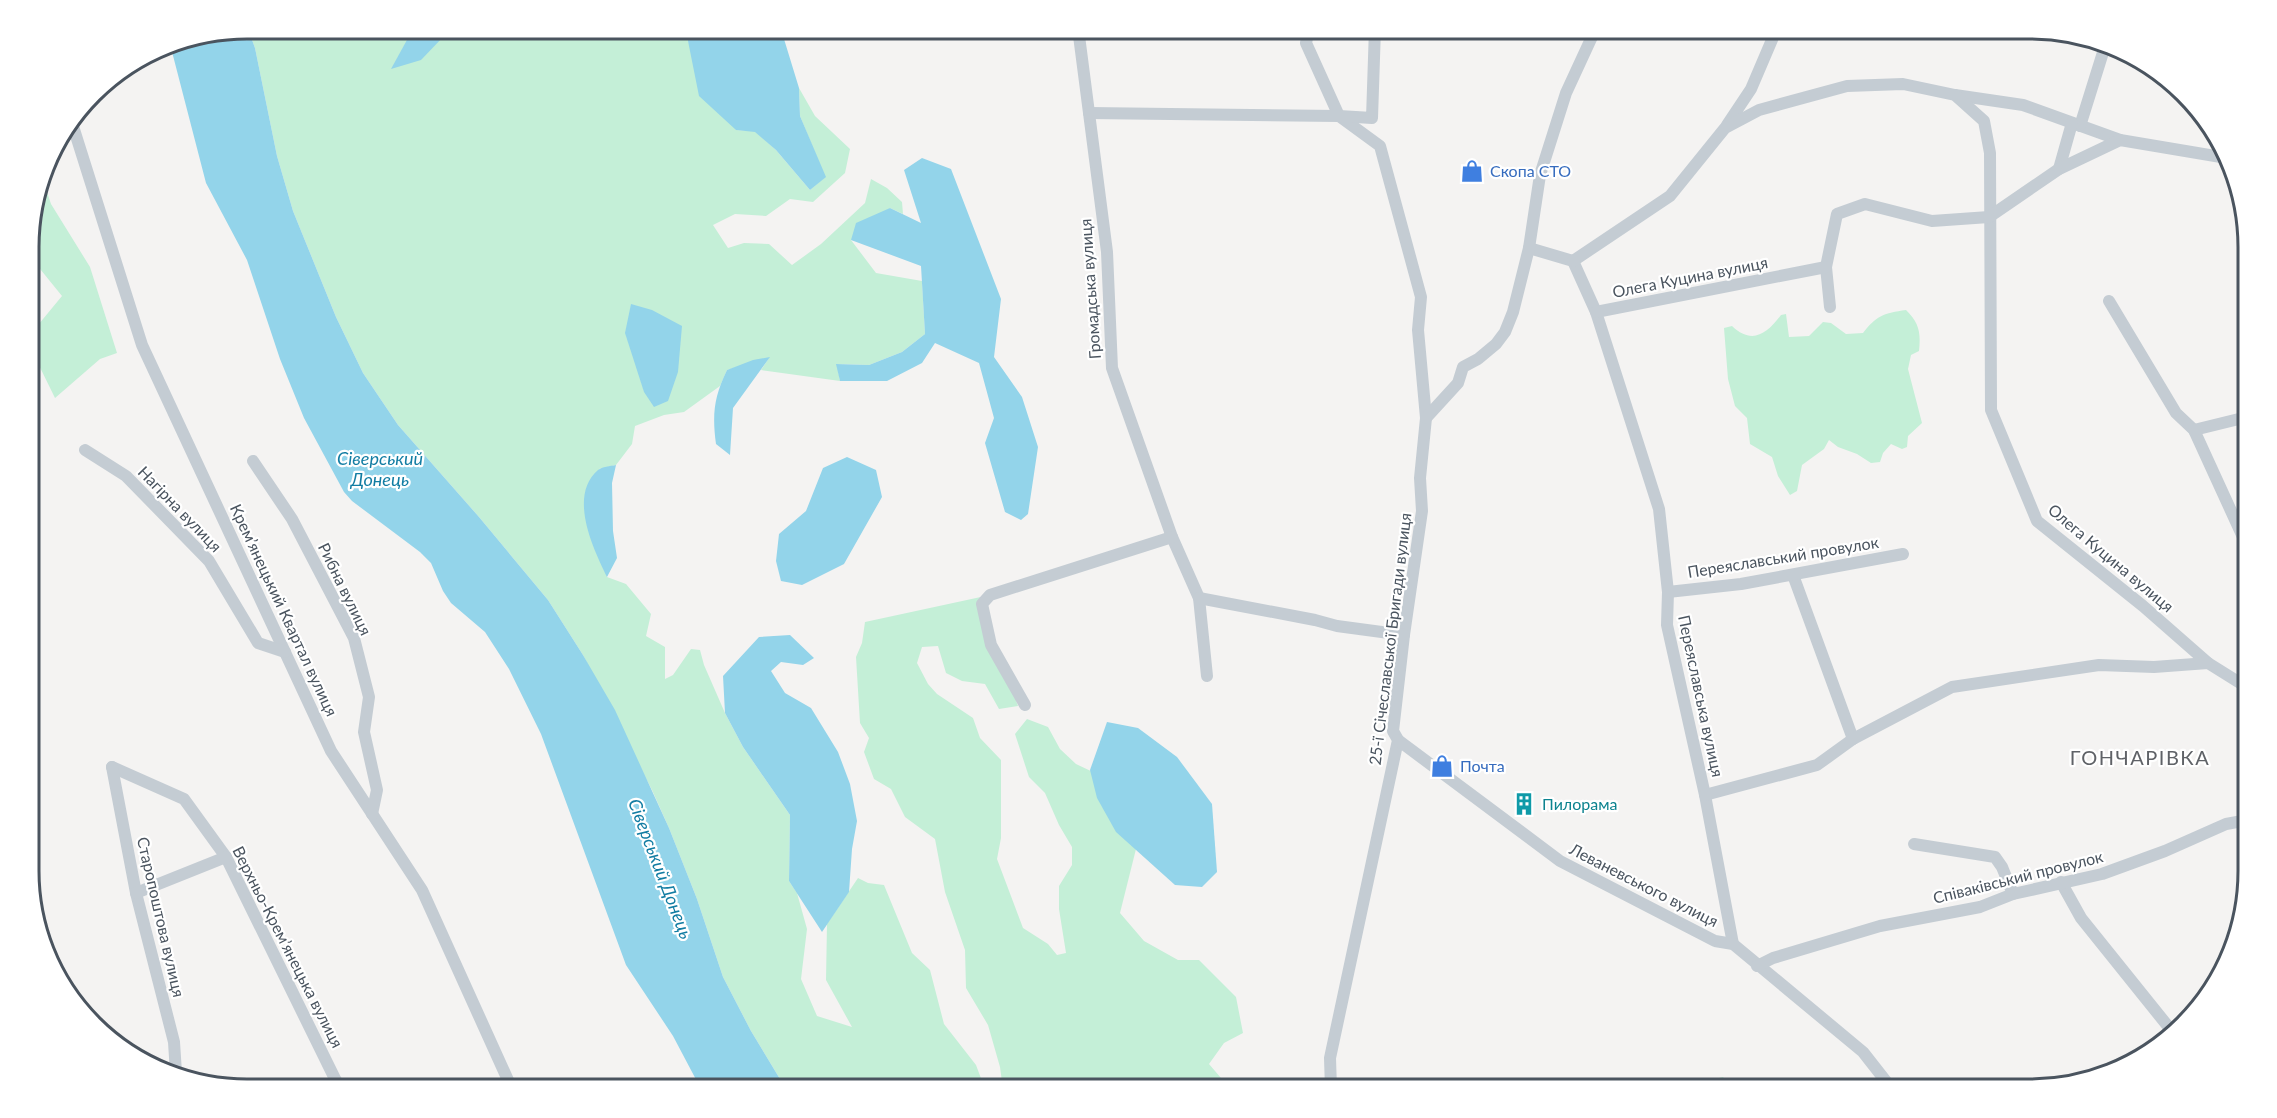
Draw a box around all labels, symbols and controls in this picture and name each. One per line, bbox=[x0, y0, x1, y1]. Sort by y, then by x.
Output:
shop icon: Скопа СТО bbox=[1459, 158, 1485, 184]
place label: Скопа СТО bbox=[1490, 161, 1571, 180]
street label: Громадська вулиця bbox=[1075, 218, 1104, 360]
street label: Олега Куцина вулиця bbox=[1611, 252, 1769, 301]
water label: Сіверський Донець bbox=[337, 447, 423, 490]
street label: Нагірна вулиця bbox=[135, 462, 226, 555]
street label: Олега Куцина вулиця bbox=[2045, 500, 2178, 616]
street label: Крем’янецький Квартал вулиця bbox=[227, 501, 342, 719]
street label: 25-ї Січеславської Бригади вулиця bbox=[1365, 512, 1414, 766]
street label: Переяславський провулок bbox=[1686, 532, 1881, 581]
street label: Рибна вулиця bbox=[315, 539, 376, 638]
street label: Переяславська вулиця bbox=[1675, 613, 1728, 779]
district label: ГОНЧАРІВКА bbox=[2070, 745, 2210, 769]
shop icon: Почта bbox=[1429, 753, 1455, 779]
place label: Почта bbox=[1460, 756, 1505, 775]
building icon: Пилорама bbox=[1511, 791, 1537, 817]
place label: Пилорама bbox=[1542, 794, 1617, 813]
water label: Сіверський Донець bbox=[624, 795, 698, 942]
street label: Старопоштова вулиця bbox=[134, 835, 189, 999]
street label: Леваневського вулиця bbox=[1566, 838, 1722, 930]
street label: Верхньо-Крем’янецька вулиця bbox=[229, 843, 348, 1051]
street label: Співаківський провулок bbox=[1931, 846, 2106, 907]

